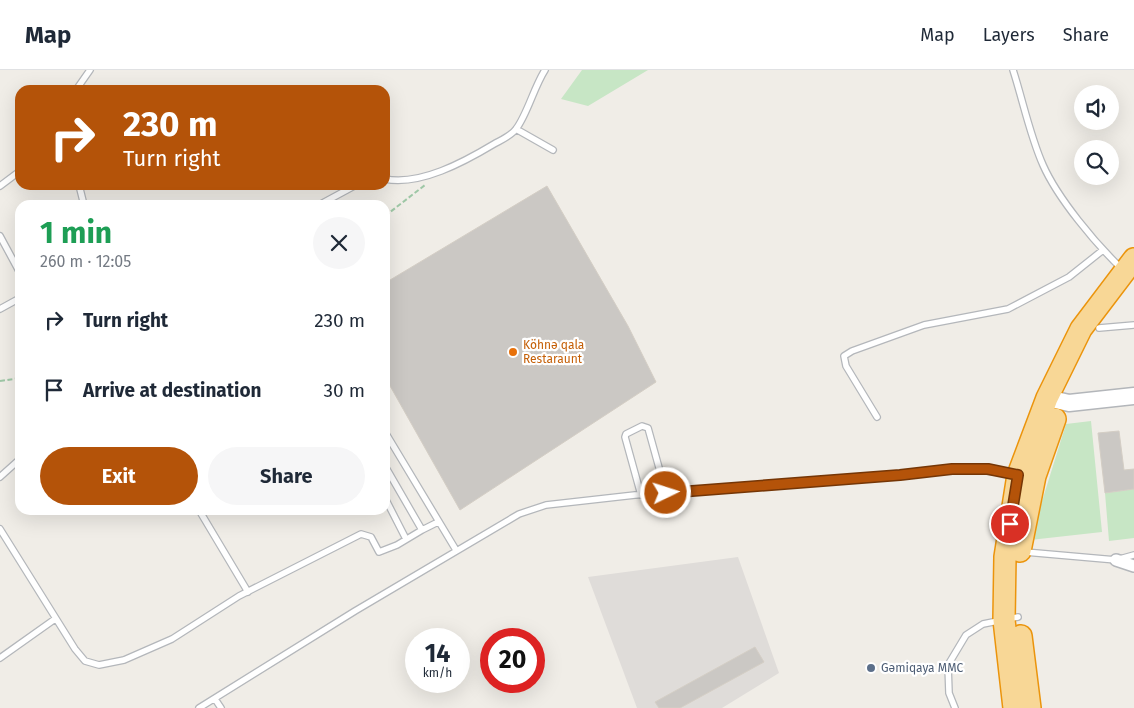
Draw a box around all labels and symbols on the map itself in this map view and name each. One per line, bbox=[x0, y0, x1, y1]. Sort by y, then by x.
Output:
place label: Köhnə qala Restaraunt bbox=[523, 338, 584, 366]
marker: Köhnə qala Restaraunt bbox=[507, 346, 519, 358]
position arrow bbox=[639, 466, 691, 518]
pin bbox=[989, 503, 1031, 545]
speed limit sign: 20 bbox=[480, 628, 545, 693]
place label: Gəmiqaya MMC bbox=[881, 661, 963, 675]
marker: Gəmiqaya MMC bbox=[865, 662, 877, 674]

